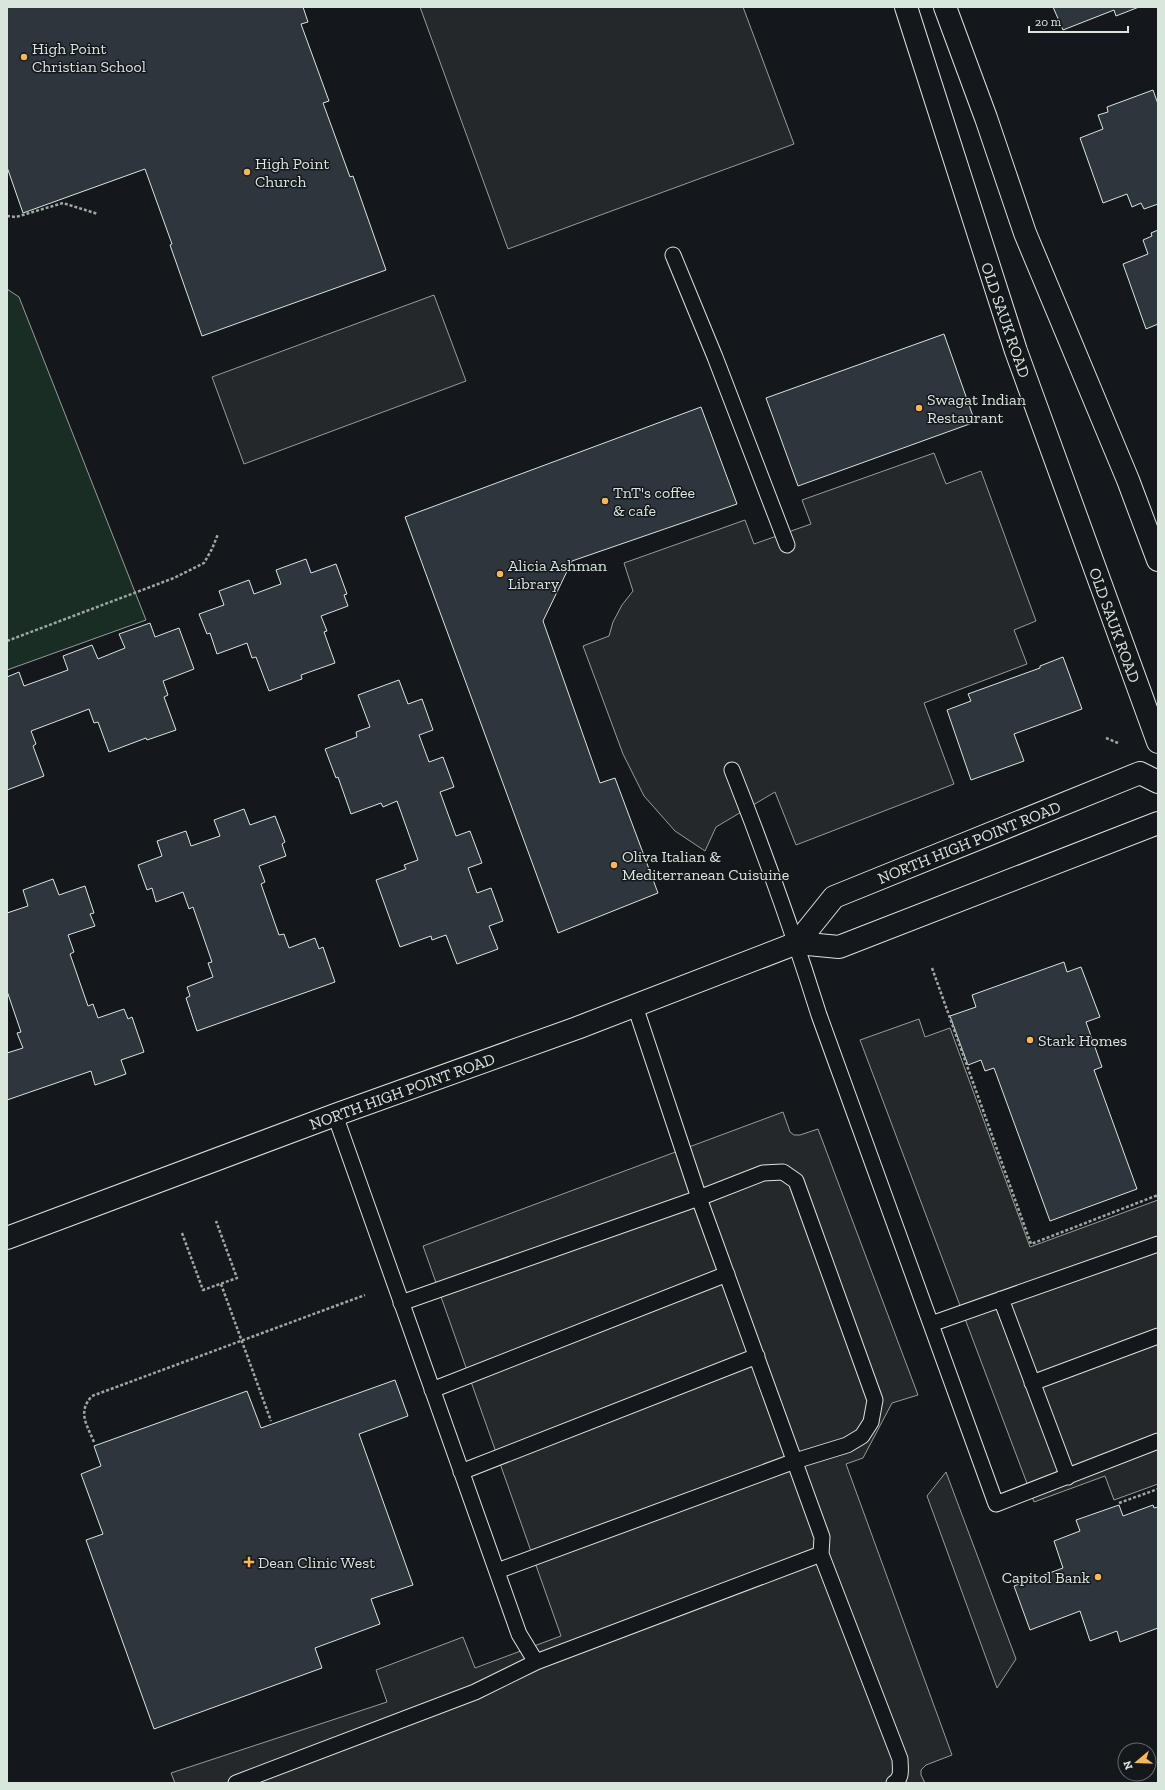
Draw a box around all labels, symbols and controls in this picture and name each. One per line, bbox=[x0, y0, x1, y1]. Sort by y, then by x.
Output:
scale bar bbox=[1029, 8, 1128, 34]
text: 20 m bbox=[1035, 15, 1062, 29]
place label: High Point Christian School bbox=[32, 39, 146, 76]
marker: High Point Christian School bbox=[19, 52, 29, 62]
place label: High Point Church bbox=[255, 154, 329, 191]
marker: High Point Church bbox=[242, 167, 252, 177]
street label: OLD SAUK ROAD bbox=[977, 260, 1034, 380]
place label: Swagat Indian Restaurant bbox=[927, 390, 1027, 427]
marker: Swagat Indian Restaurant bbox=[914, 403, 924, 413]
place label: TnT's coffee & cafe bbox=[613, 483, 695, 520]
marker: TnT's coffee & cafe bbox=[600, 496, 610, 506]
place label: Alicia Ashman Library bbox=[508, 556, 608, 593]
street label: OLD SAUK ROAD bbox=[1085, 565, 1144, 685]
marker: Alicia Ashman Library bbox=[495, 569, 505, 579]
street label: NORTH HIGH POINT ROAD bbox=[875, 797, 1063, 888]
place label: Oliva Italian & Mediterranean Cuisuine bbox=[622, 847, 789, 884]
marker: Oliva Italian & Mediterranean Cuisuine bbox=[609, 860, 619, 870]
place label: Stark Homes bbox=[1038, 1031, 1127, 1050]
marker: Stark Homes bbox=[1025, 1035, 1035, 1045]
street label: NORTH HIGH POINT ROAD bbox=[307, 1049, 497, 1134]
place label: Dean Clinic West bbox=[258, 1553, 375, 1572]
marker: Dean Clinic West bbox=[243, 1556, 255, 1568]
place label: Capitol Bank bbox=[1002, 1568, 1091, 1587]
marker: Capitol Bank bbox=[1093, 1572, 1103, 1582]
north arrow bbox=[1117, 1742, 1157, 1782]
text: N bbox=[1120, 1758, 1136, 1771]

